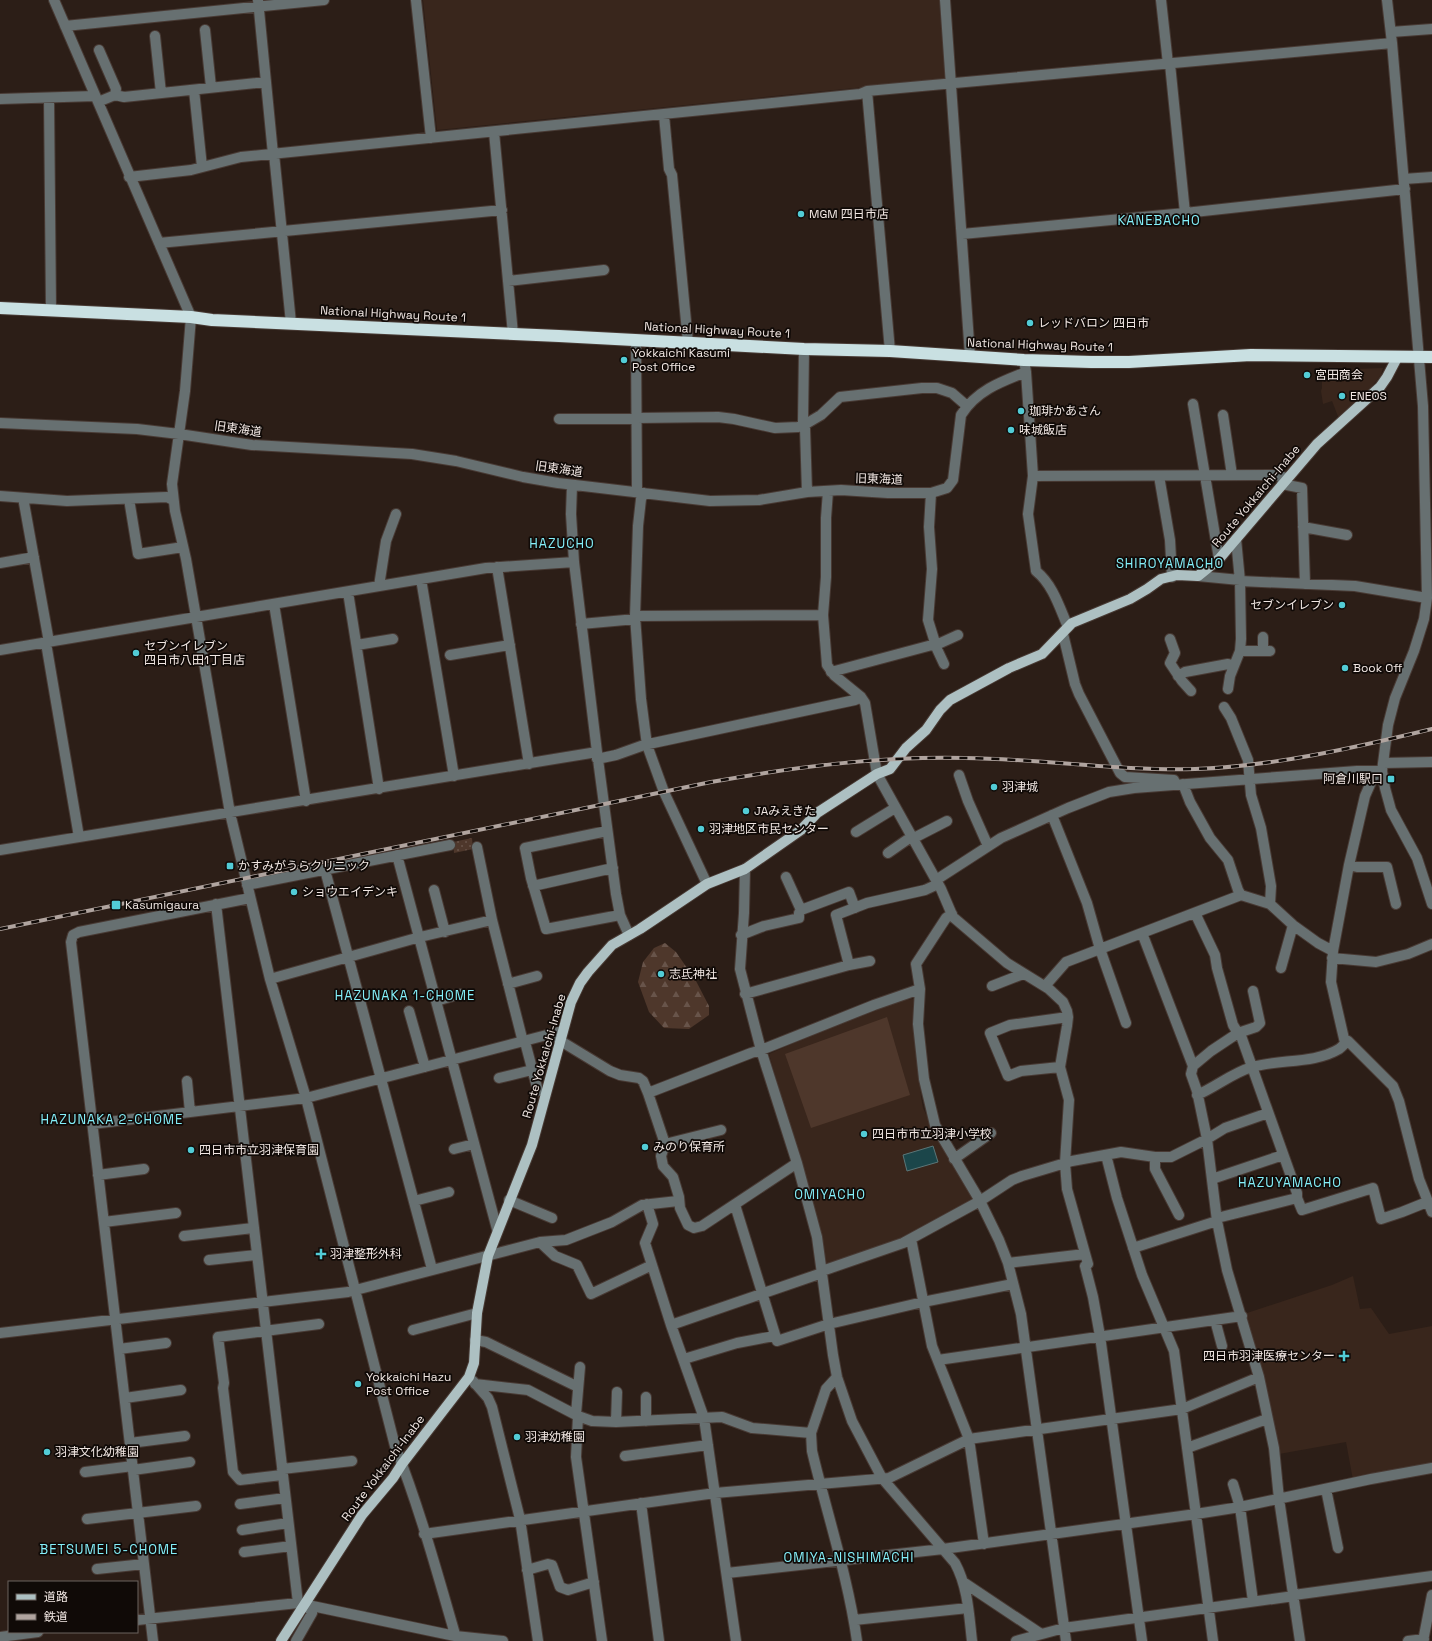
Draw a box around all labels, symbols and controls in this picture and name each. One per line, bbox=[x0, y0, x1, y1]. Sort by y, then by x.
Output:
place label: MGM 四日市店 bbox=[809, 206, 889, 222]
marker: MGM 四日市店 bbox=[796, 209, 806, 219]
district label: KANEBACHO bbox=[1117, 212, 1201, 229]
street label: National Highway Route 1 bbox=[320, 302, 466, 326]
place label: レッドバロン 四日市 bbox=[1038, 315, 1149, 331]
street label: National Highway Route 1 bbox=[644, 318, 790, 342]
marker: レッドバロン 四日市 bbox=[1025, 318, 1035, 328]
street label: National Highway Route 1 bbox=[967, 334, 1113, 356]
place label: Yokkaichi Kasumi Post Office bbox=[632, 345, 730, 375]
marker: Yokkaichi Kasumi Post Office bbox=[619, 355, 629, 365]
place label: 宮田商会 bbox=[1315, 367, 1363, 383]
marker: 宮田商会 bbox=[1302, 370, 1312, 380]
place label: ENEOS bbox=[1350, 388, 1387, 404]
marker: ENEOS bbox=[1337, 391, 1347, 401]
place label: 珈琲かあさん bbox=[1029, 403, 1101, 419]
marker: 珈琲かあさん bbox=[1016, 406, 1026, 416]
street label: 旧東海道 bbox=[213, 418, 263, 440]
place label: 味城飯店 bbox=[1019, 422, 1067, 438]
marker: 味城飯店 bbox=[1006, 425, 1016, 435]
street label: Route Yokkaichi-Inabe bbox=[1208, 441, 1304, 551]
street label: 旧東海道 bbox=[534, 458, 584, 480]
street label: 旧東海道 bbox=[855, 470, 903, 488]
district label: HAZUCHO bbox=[529, 535, 595, 552]
district label: SHIROYAMACHO bbox=[1116, 555, 1224, 572]
place label: セブンイレブン bbox=[1250, 597, 1334, 613]
marker: セブンイレブン bbox=[1337, 600, 1347, 610]
place label: セブンイレブン 四日市八田1丁目店 bbox=[144, 638, 245, 668]
marker: セブンイレブン 四日市八田1丁目店 bbox=[131, 648, 141, 658]
place label: Book Off bbox=[1353, 660, 1403, 676]
marker: Book Off bbox=[1340, 663, 1350, 673]
place label: 阿倉川駅口 bbox=[1323, 771, 1383, 787]
marker: 阿倉川駅口 bbox=[1386, 774, 1396, 784]
place label: 羽津城 bbox=[1002, 779, 1038, 795]
marker: 羽津城 bbox=[989, 782, 999, 792]
place label: JAみえきた bbox=[754, 803, 816, 819]
marker: JAみえきた bbox=[741, 806, 751, 816]
place label: 羽津地区市民センター bbox=[709, 821, 829, 837]
marker: 羽津地区市民センター bbox=[696, 824, 706, 834]
place label: かすみがうらクリニック bbox=[238, 858, 370, 874]
marker: かすみがうらクリニック bbox=[225, 861, 235, 871]
place label: ショウエイデンキ bbox=[302, 884, 398, 900]
marker: ショウエイデンキ bbox=[289, 887, 299, 897]
place label: Kasumigaura bbox=[125, 897, 199, 913]
marker: Kasumigaura bbox=[110, 899, 122, 911]
place label: 志氐神社 bbox=[669, 966, 717, 982]
marker: 志氐神社 bbox=[656, 969, 666, 979]
district label: HAZUNAKA 1-CHOME bbox=[335, 987, 475, 1004]
street label: Route Yokkaichi-Inabe bbox=[519, 992, 569, 1120]
district label: HAZUNAKA 2-CHOME bbox=[41, 1111, 183, 1128]
place label: 四日市市立羽津小学校 bbox=[872, 1126, 992, 1142]
marker: 四日市市立羽津小学校 bbox=[859, 1129, 869, 1139]
place label: みのり保育所 bbox=[653, 1139, 725, 1155]
place label: 四日市市立羽津保育園 bbox=[199, 1142, 319, 1158]
marker: みのり保育所 bbox=[640, 1142, 650, 1152]
marker: 四日市市立羽津保育園 bbox=[186, 1145, 196, 1155]
district label: HAZUYAMACHO bbox=[1238, 1174, 1342, 1191]
district label: OMIYACHO bbox=[794, 1186, 866, 1203]
place label: 羽津整形外科 bbox=[330, 1246, 402, 1262]
marker: 羽津整形外科 bbox=[315, 1248, 327, 1260]
place label: 四日市羽津医療センター bbox=[1203, 1348, 1335, 1364]
marker: 四日市羽津医療センター bbox=[1338, 1350, 1350, 1362]
place label: Yokkaichi Hazu Post Office bbox=[366, 1369, 451, 1399]
marker: Yokkaichi Hazu Post Office bbox=[353, 1379, 363, 1389]
street label: Route Yokkaichi-Inabe bbox=[338, 1412, 428, 1524]
place label: 羽津幼稚園 bbox=[525, 1429, 585, 1445]
marker: 羽津幼稚園 bbox=[512, 1432, 522, 1442]
place label: 羽津文化幼稚園 bbox=[55, 1444, 139, 1460]
marker: 羽津文化幼稚園 bbox=[42, 1447, 52, 1457]
district label: BETSUMEI 5-CHOME bbox=[40, 1541, 178, 1558]
district label: OMIYA-NISHIMACHI bbox=[784, 1549, 914, 1566]
legend bbox=[8, 1581, 138, 1633]
text: 道路 bbox=[44, 1589, 68, 1605]
text: 鉄道 bbox=[44, 1609, 68, 1625]

